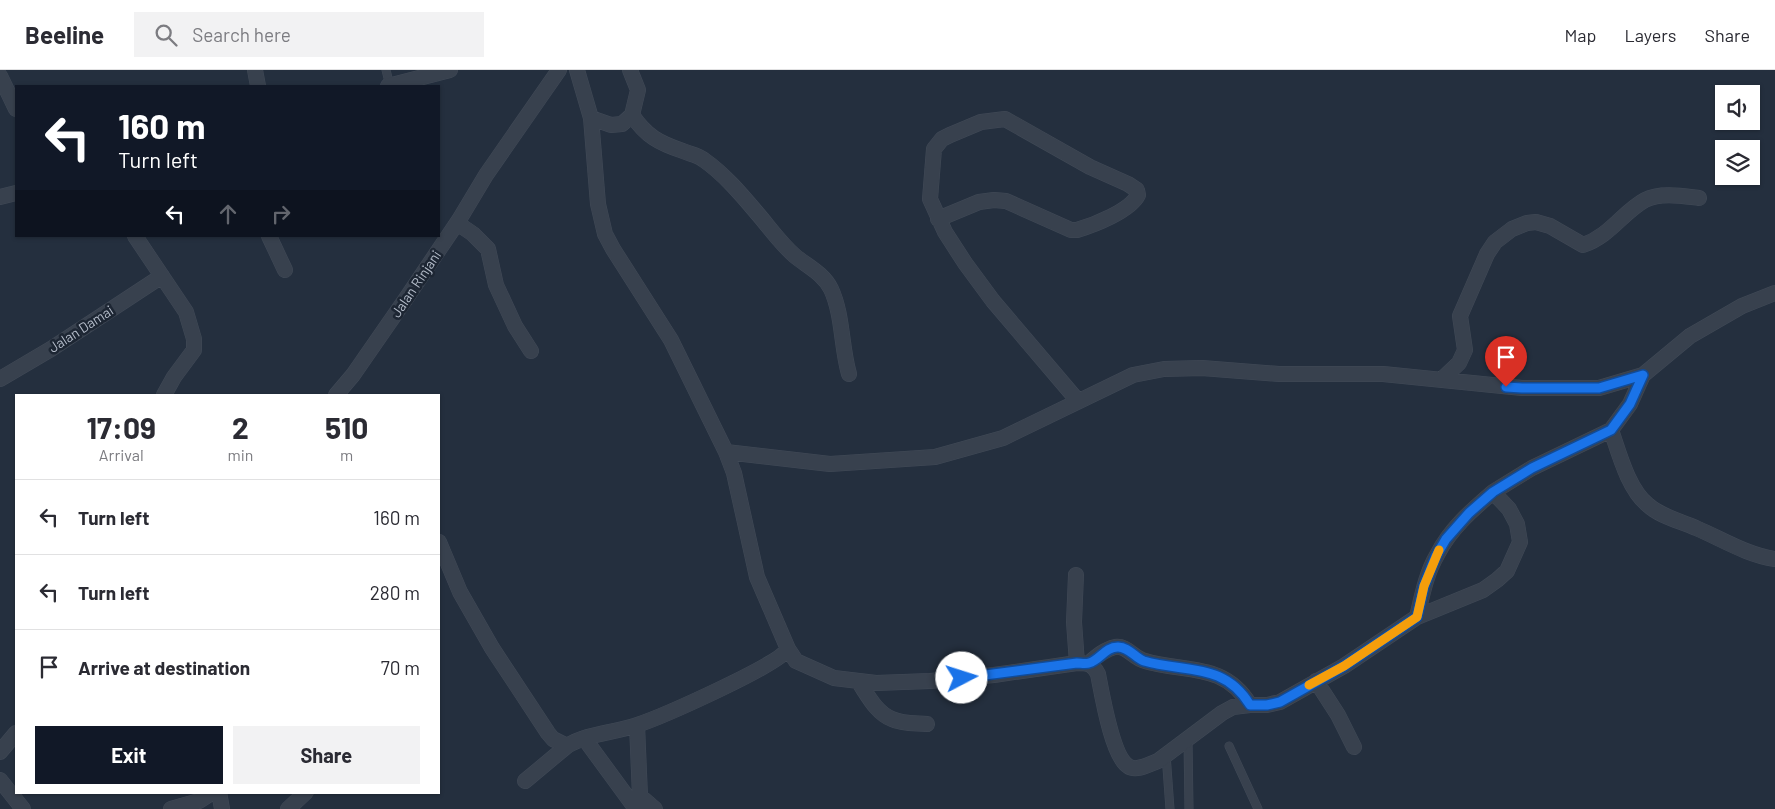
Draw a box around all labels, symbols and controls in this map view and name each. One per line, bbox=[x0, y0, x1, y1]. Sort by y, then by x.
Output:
search box bbox=[134, 12, 484, 57]
text: Beeline bbox=[25, 20, 104, 49]
icon: search bbox=[152, 21, 180, 49]
text: Search here bbox=[192, 23, 291, 46]
text: Map bbox=[1564, 24, 1596, 46]
text: Layers bbox=[1624, 24, 1677, 46]
text: Share bbox=[1705, 24, 1750, 46]
map controls bbox=[1715, 85, 1760, 185]
button: sound bbox=[1715, 85, 1760, 130]
text: 160 m bbox=[118, 104, 205, 146]
icon: left bbox=[35, 105, 100, 170]
button: layers bbox=[1715, 140, 1760, 185]
text: Turn left bbox=[118, 146, 198, 172]
icon: left bbox=[161, 200, 189, 228]
icon: ahead bbox=[214, 200, 242, 228]
icon: right bbox=[267, 200, 295, 228]
street label: Jalan Rinjani bbox=[387, 247, 444, 321]
street label: Jalan Damai bbox=[45, 301, 116, 356]
pin bbox=[1485, 336, 1527, 387]
icon: arrive bbox=[1492, 343, 1520, 371]
text: 17:09 bbox=[87, 409, 156, 445]
text: 2 bbox=[232, 409, 249, 445]
text: 510 bbox=[325, 409, 368, 445]
text: Arrival bbox=[99, 445, 144, 464]
text: min bbox=[227, 445, 253, 464]
text: m bbox=[340, 445, 353, 464]
icon: left bbox=[35, 503, 63, 531]
text: Turn left bbox=[78, 506, 149, 529]
text: 160 m bbox=[373, 506, 420, 529]
icon: left bbox=[35, 578, 63, 606]
text: Turn left bbox=[78, 581, 149, 604]
text: 280 m bbox=[370, 581, 420, 604]
position arrow bbox=[935, 651, 987, 703]
icon: arrive bbox=[35, 653, 63, 681]
text: Arrive at destination bbox=[78, 656, 250, 679]
text: 70 m bbox=[381, 656, 420, 679]
button: Exit bbox=[35, 726, 223, 784]
button: Share bbox=[233, 726, 420, 784]

